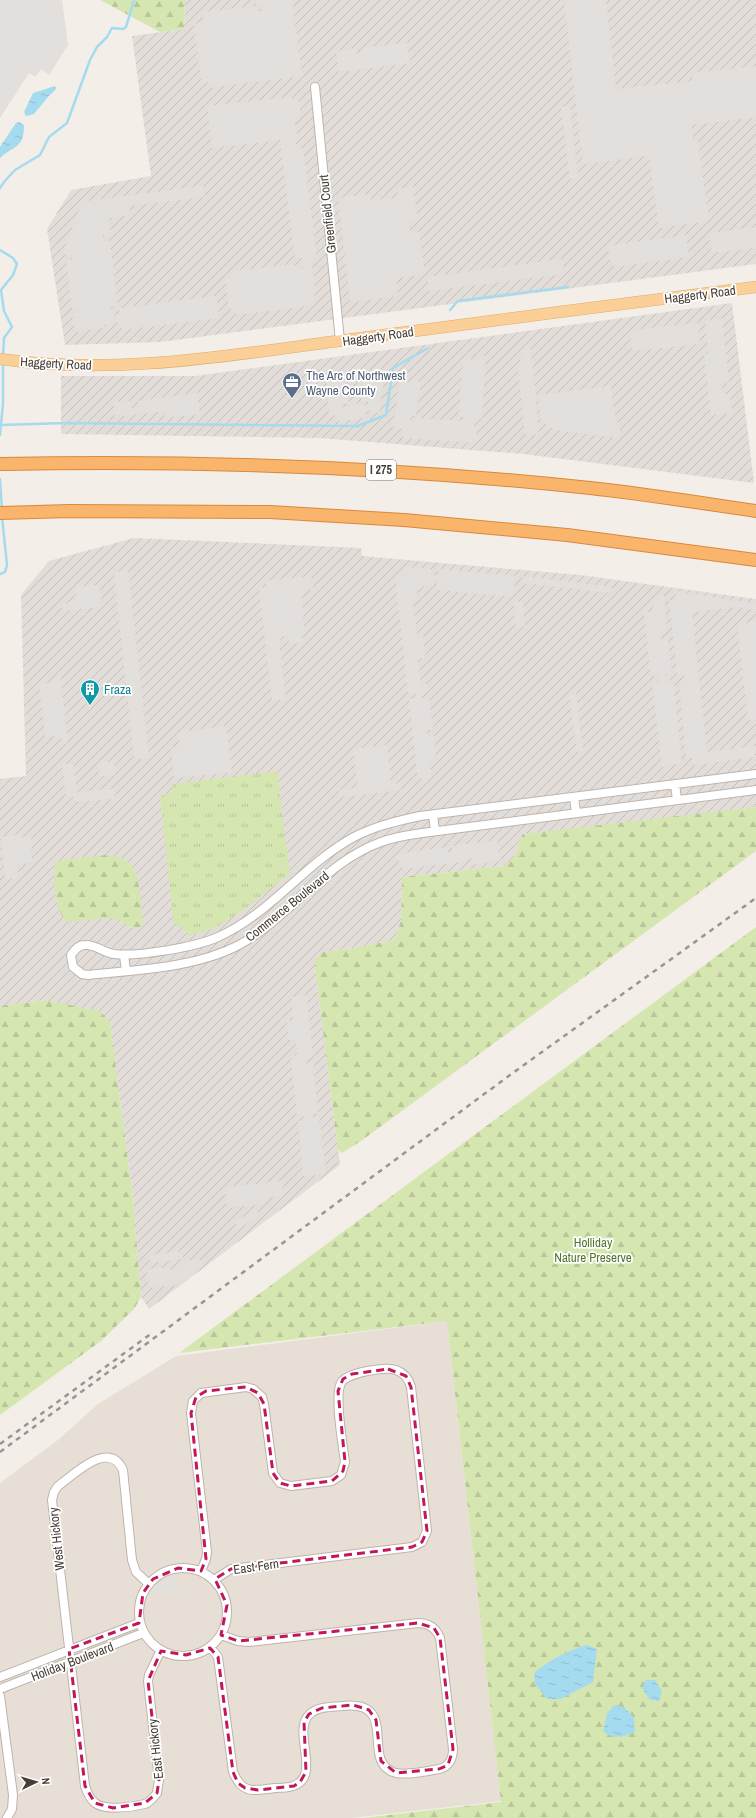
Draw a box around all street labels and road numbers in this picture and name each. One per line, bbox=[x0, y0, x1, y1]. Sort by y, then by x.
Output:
street label: Greenfield Court bbox=[315, 174, 340, 254]
street label: Haggerty Road bbox=[663, 282, 737, 307]
street label: Haggerty Road bbox=[341, 323, 415, 350]
street label: Haggerty Road bbox=[20, 353, 92, 374]
road number: I 275 bbox=[366, 460, 396, 480]
street label: Commerce Boulevard bbox=[242, 867, 333, 945]
street label: West Hickory bbox=[45, 1506, 68, 1571]
street label: East Fern bbox=[232, 1555, 280, 1578]
street label: Holiday Boulevard bbox=[28, 1638, 116, 1685]
street label: East Hickory bbox=[144, 1717, 167, 1780]

